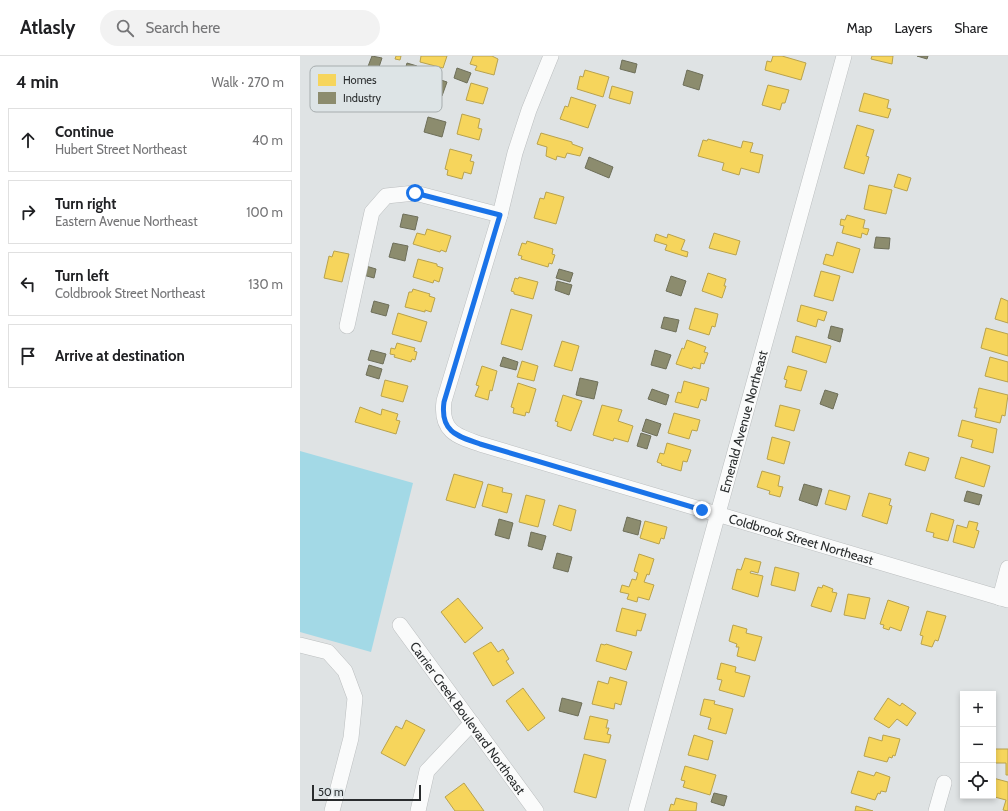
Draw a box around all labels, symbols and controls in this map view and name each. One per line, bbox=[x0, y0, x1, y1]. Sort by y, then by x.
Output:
search box bbox=[100, 10, 380, 46]
text: Atlasly bbox=[20, 16, 76, 39]
icon: search bbox=[114, 17, 136, 39]
text: Search here bbox=[146, 19, 220, 37]
text: Map bbox=[847, 19, 872, 37]
text: Layers bbox=[894, 19, 932, 37]
text: Share bbox=[954, 19, 988, 37]
legend bbox=[310, 66, 442, 112]
text: 4 min bbox=[16, 72, 59, 92]
text: Homes bbox=[343, 73, 377, 87]
text: Walk · 270 m bbox=[212, 74, 284, 90]
text: Industry bbox=[343, 91, 381, 105]
text: Continue bbox=[55, 123, 114, 141]
icon: ahead bbox=[17, 129, 39, 151]
text: 40 m bbox=[252, 132, 283, 148]
text: Hubert Street Northeast bbox=[55, 141, 187, 157]
route start bbox=[406, 184, 424, 202]
text: Turn right bbox=[55, 195, 116, 213]
icon: right bbox=[17, 201, 39, 223]
text: 100 m bbox=[246, 204, 283, 220]
text: Eastern Avenue Northeast bbox=[55, 213, 198, 229]
text: Turn left bbox=[55, 267, 109, 285]
icon: left bbox=[17, 273, 39, 295]
text: 130 m bbox=[248, 276, 283, 292]
text: Coldbrook Street Northeast bbox=[55, 285, 205, 301]
icon: arrive bbox=[17, 345, 39, 367]
text: Arrive at destination bbox=[55, 347, 185, 365]
street label: Emerald Avenue Northeast bbox=[716, 348, 771, 495]
route end bbox=[693, 501, 711, 519]
street label: Coldbrook Street Northeast bbox=[727, 510, 876, 568]
street label: Carrier Creek Boulevard Northeast bbox=[407, 638, 529, 798]
map controls bbox=[960, 691, 996, 799]
button: + bbox=[960, 691, 996, 727]
button: − bbox=[960, 727, 996, 763]
button: locate bbox=[960, 763, 996, 799]
scale bar bbox=[312, 783, 421, 802]
text: 50 m bbox=[318, 785, 344, 799]

